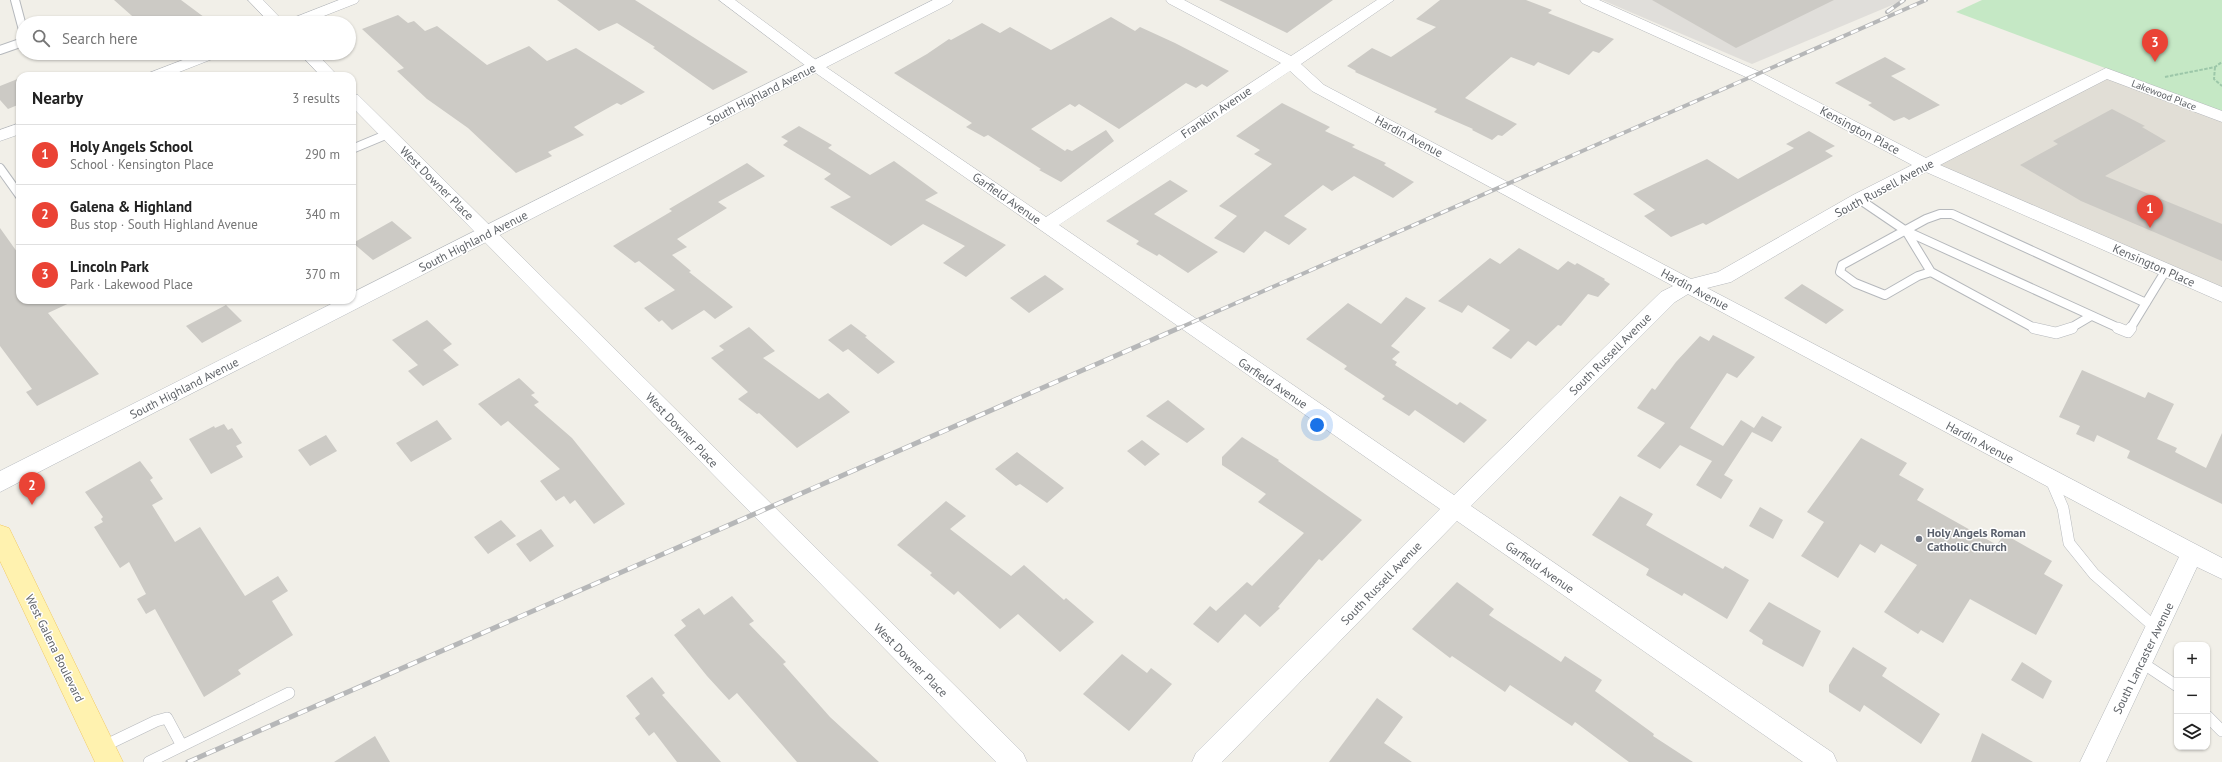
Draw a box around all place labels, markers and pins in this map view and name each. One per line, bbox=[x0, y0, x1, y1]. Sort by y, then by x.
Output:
pin: 3 bbox=[2142, 29, 2168, 62]
pin: 1 bbox=[2137, 195, 2163, 228]
pin: 2 bbox=[19, 472, 45, 505]
place label: Holy Angels Roman Catholic Church bbox=[1927, 525, 2026, 554]
marker: Holy Angels Roman Catholic Church bbox=[1914, 534, 1924, 544]

